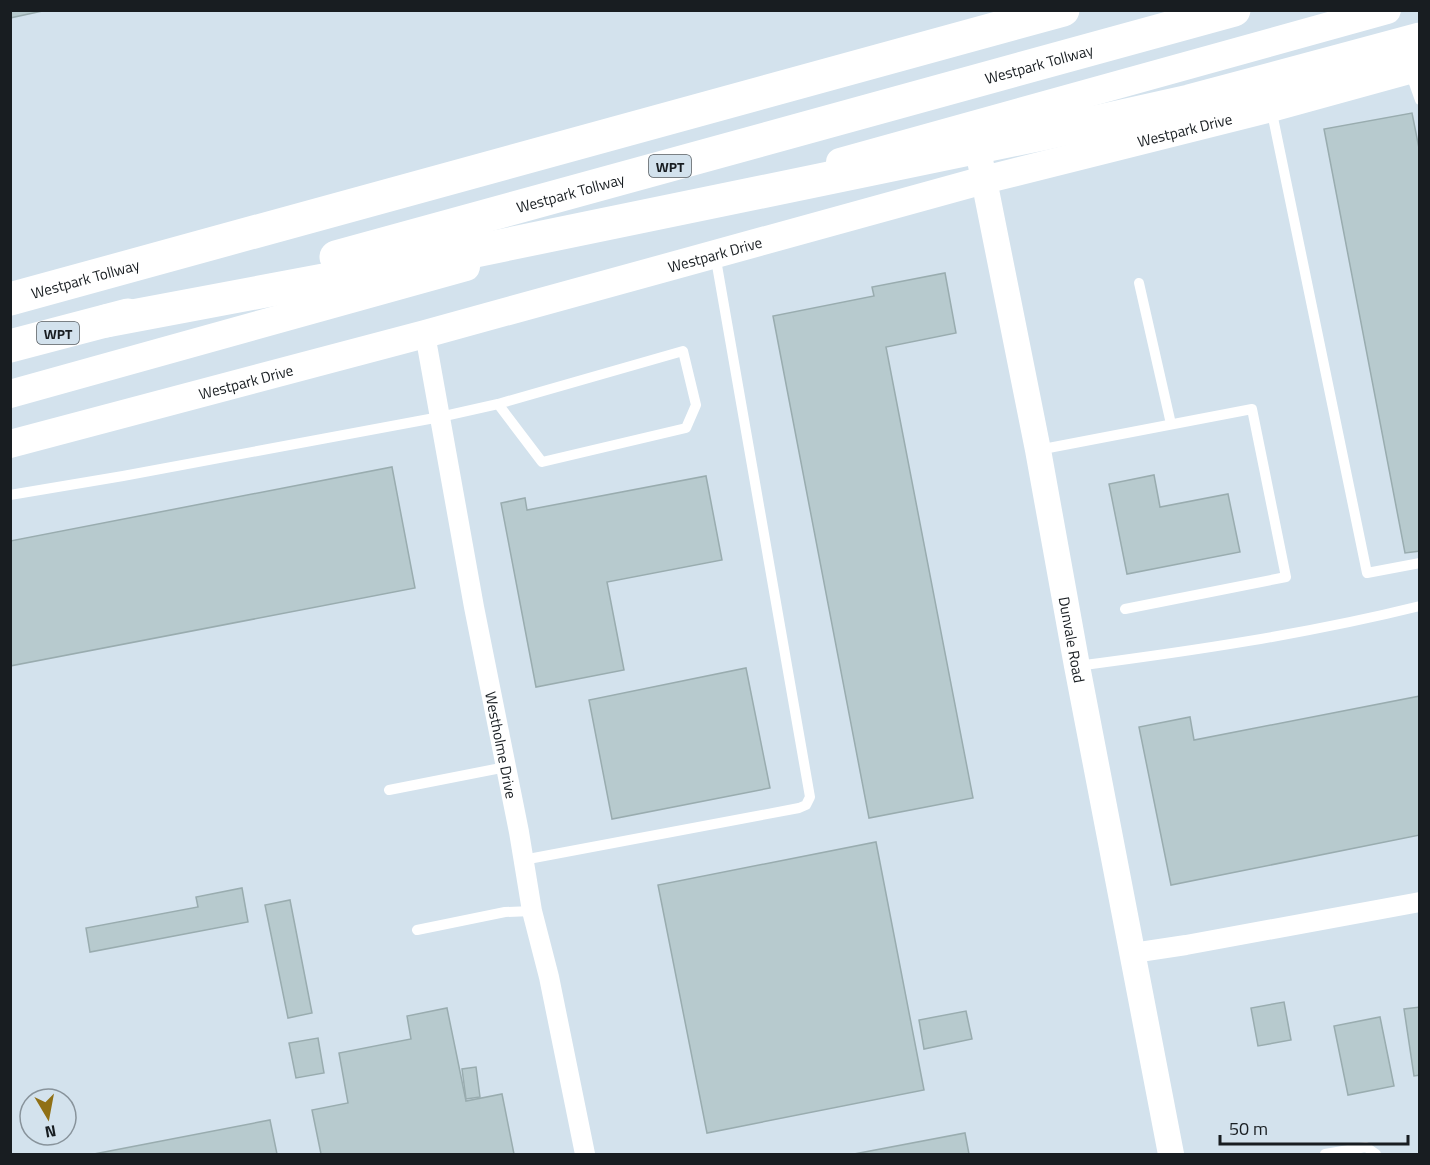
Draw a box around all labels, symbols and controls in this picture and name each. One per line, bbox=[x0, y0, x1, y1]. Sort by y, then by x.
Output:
street label: Westpark Tollway bbox=[982, 38, 1096, 90]
street label: Westpark Drive bbox=[1135, 107, 1234, 153]
road number: WPT bbox=[649, 155, 691, 177]
street label: Westpark Tollway bbox=[514, 167, 627, 218]
street label: Westpark Drive bbox=[665, 230, 765, 278]
street label: Westpark Tollway bbox=[28, 253, 142, 304]
road number: WPT bbox=[37, 322, 79, 344]
street label: Westpark Drive bbox=[196, 358, 296, 405]
street label: Dunvale Road bbox=[1053, 595, 1091, 685]
street label: Westholme Drive bbox=[480, 689, 524, 800]
north arrow bbox=[18, 1087, 78, 1147]
scale bar bbox=[1220, 1108, 1408, 1146]
text: 50 m bbox=[1229, 1115, 1268, 1142]
text: N bbox=[43, 1119, 58, 1145]

